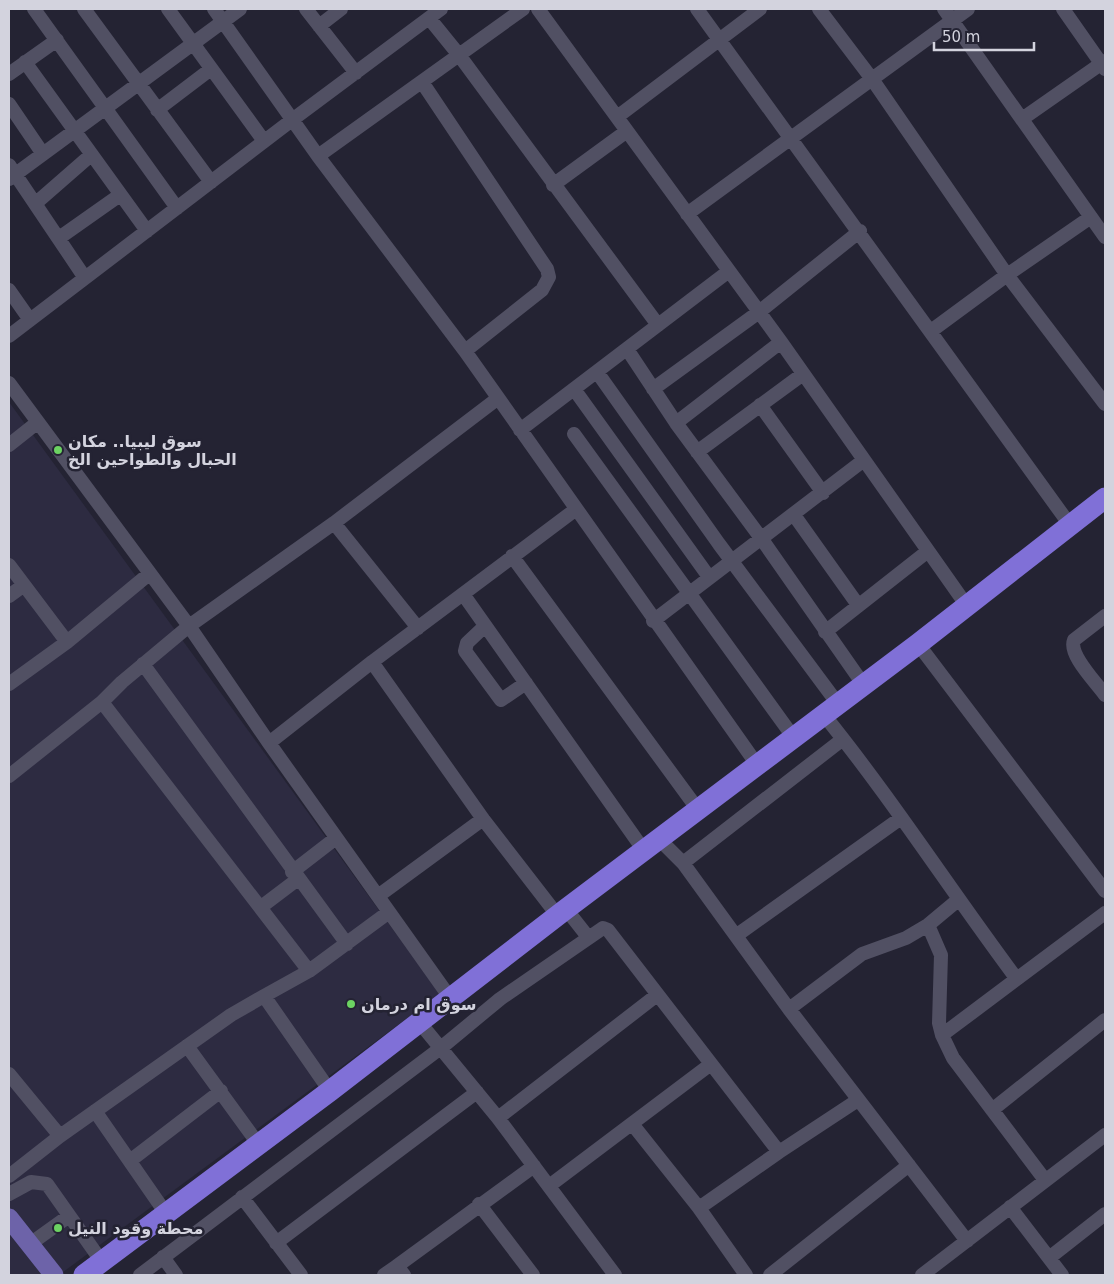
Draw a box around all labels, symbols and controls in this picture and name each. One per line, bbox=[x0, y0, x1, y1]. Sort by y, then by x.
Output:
scale bar bbox=[934, 20, 1034, 52]
text: 50 m bbox=[942, 28, 980, 46]
place label: سوق ليبيا.. مكان الحبال والطواحين الخ bbox=[68, 432, 237, 469]
marker: سوق ليبيا.. مكان الحبال والطواحين الخ bbox=[52, 444, 64, 456]
place label: سوق ام درمان bbox=[361, 995, 476, 1014]
marker: سوق ام درمان bbox=[345, 998, 357, 1010]
place label: محطة وقود النيل bbox=[68, 1219, 203, 1238]
marker: محطة وقود النيل bbox=[52, 1222, 64, 1234]

